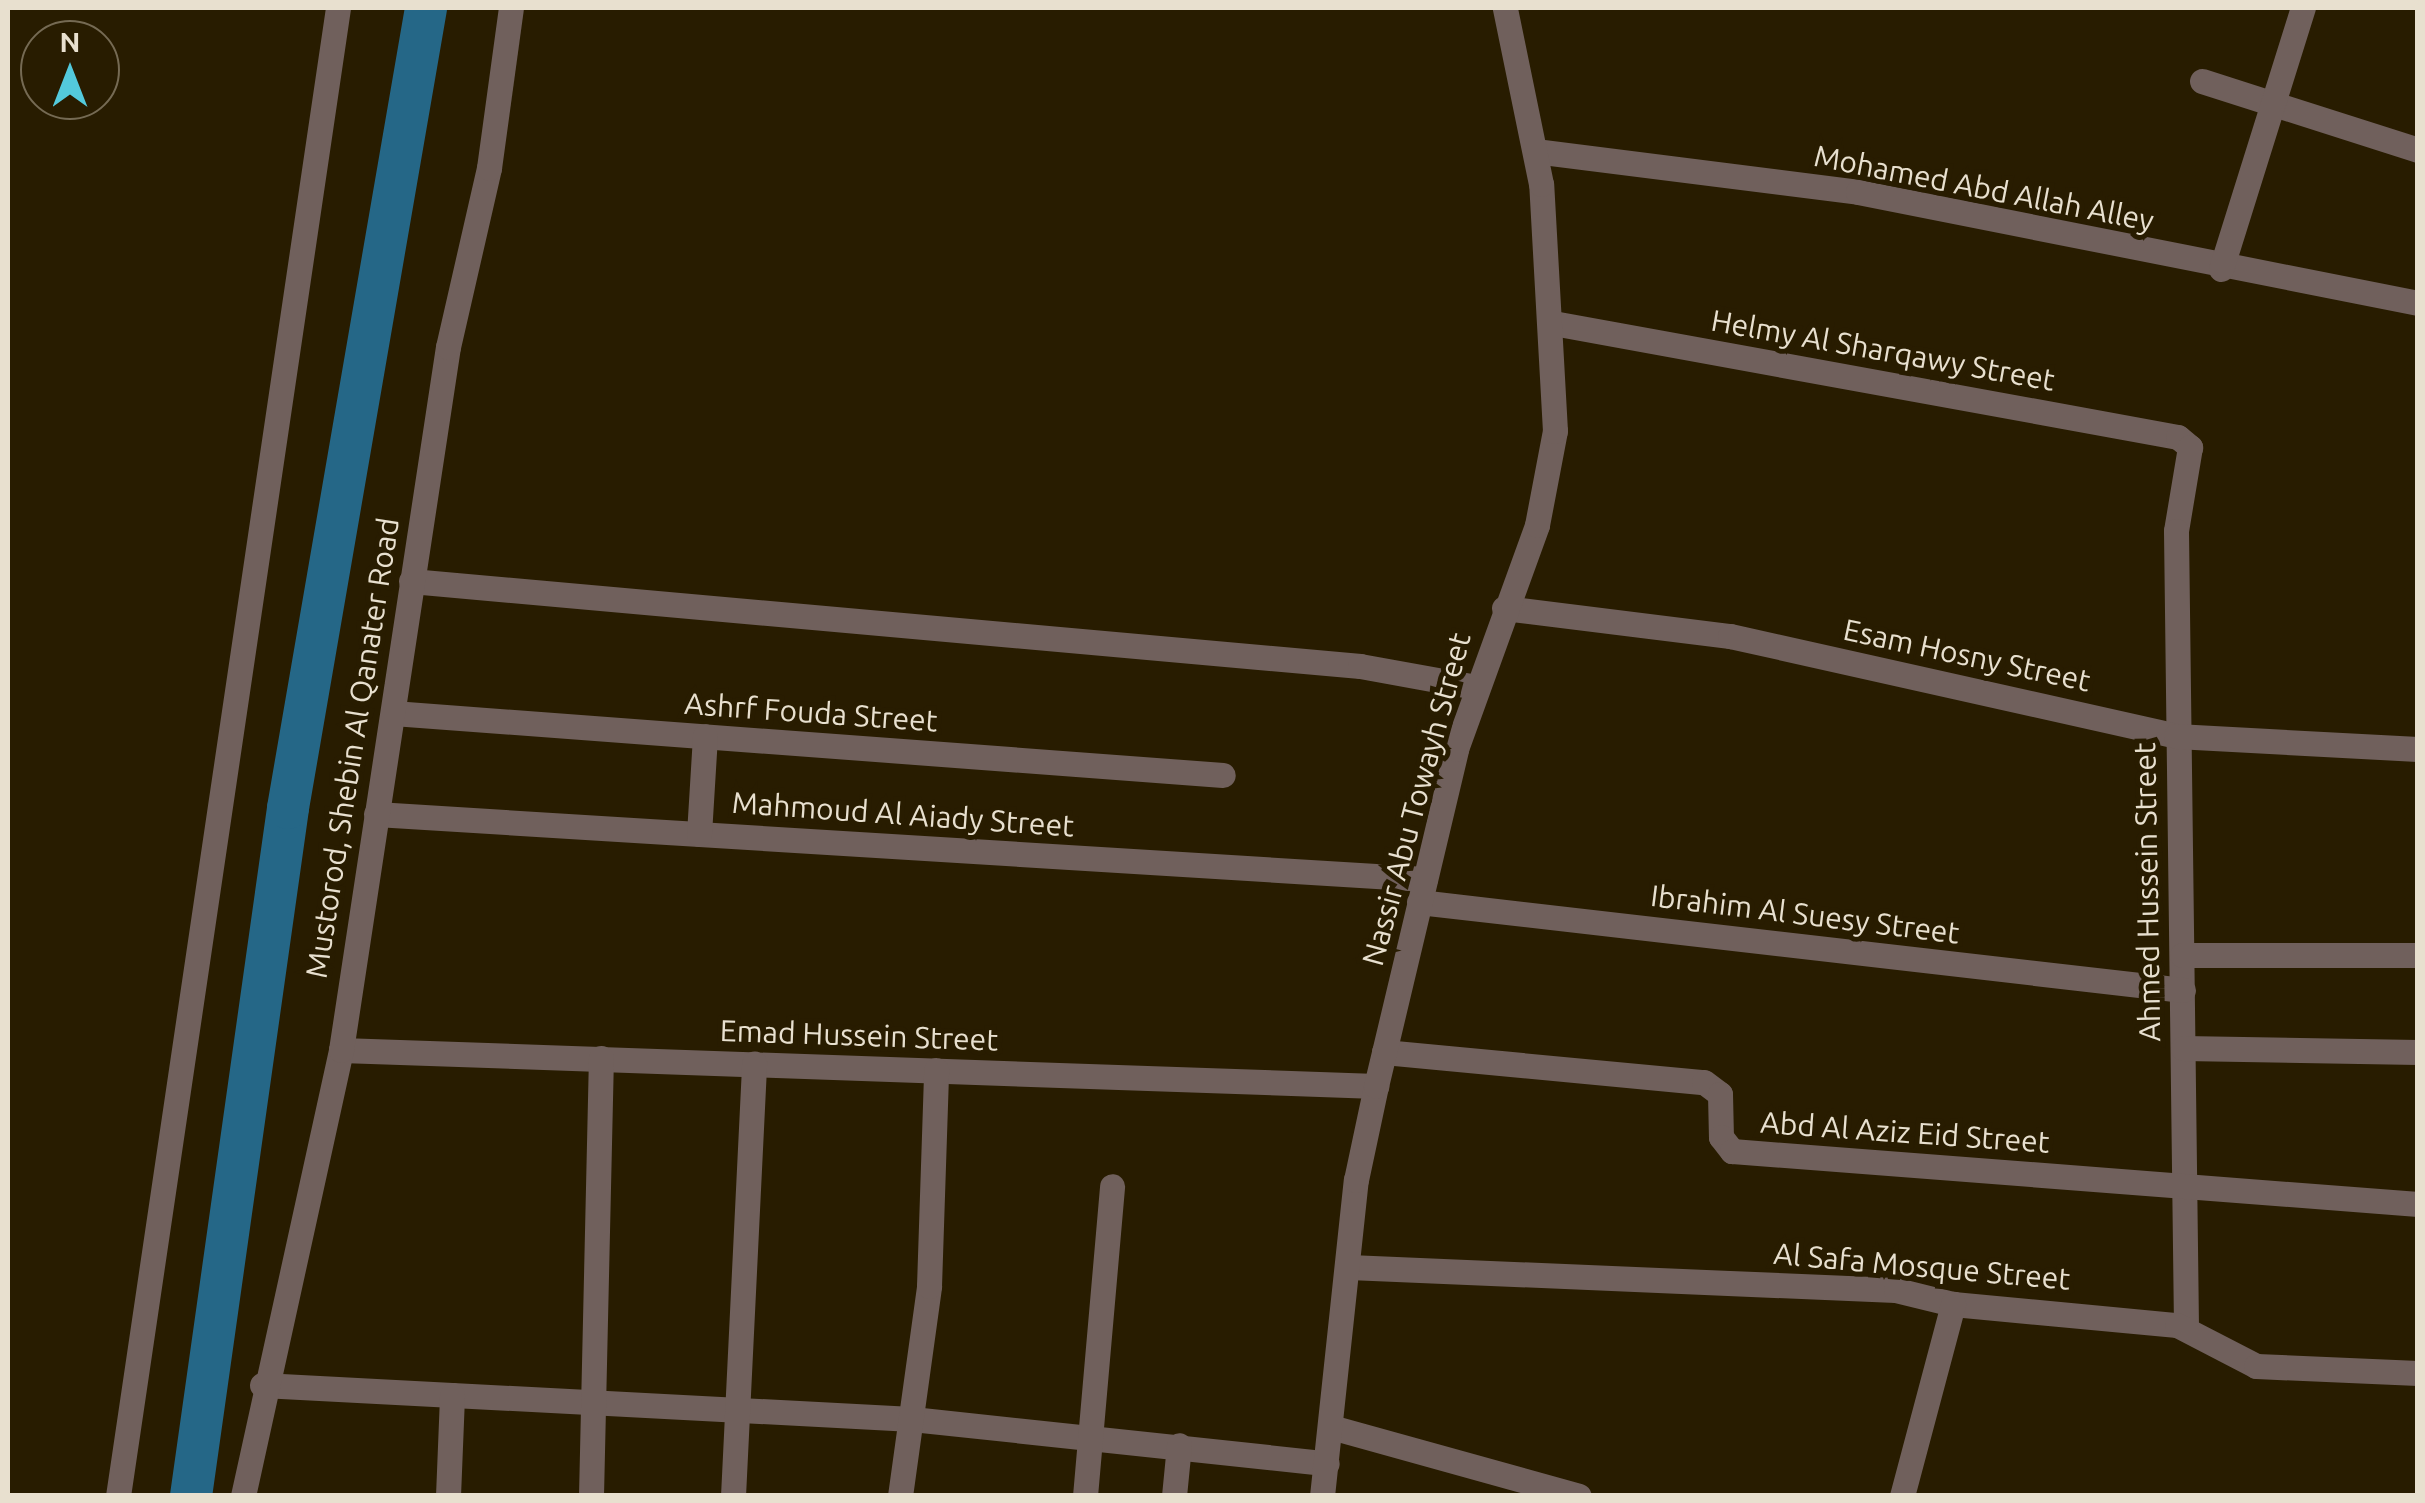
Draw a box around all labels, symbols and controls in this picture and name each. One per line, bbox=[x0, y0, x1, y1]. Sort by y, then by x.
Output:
north arrow bbox=[20, 20, 120, 120]
text: N bbox=[60, 26, 80, 57]
street label: Mohamed Abd Allah Alley bbox=[1811, 137, 2157, 239]
street label: Helmy Al Sharqawy Street bbox=[1708, 302, 2058, 398]
street label: Mustorod, Shebin Al Qanater Road bbox=[298, 515, 406, 981]
street label: Esam Hosny Street bbox=[1840, 611, 2094, 699]
street label: Nassir Abu Towayh Street bbox=[1354, 629, 1478, 969]
street label: Ashrf Fouda Street bbox=[683, 685, 939, 739]
street label: Ahmed Hussein Street bbox=[2126, 742, 2168, 1042]
street label: Mahmoud Al Aiady Street bbox=[731, 784, 1075, 844]
street label: Ibrahim Al Suesy Street bbox=[1649, 877, 1961, 951]
street label: Emad Hussein Street bbox=[719, 1012, 999, 1058]
street label: Abd Al Aziz Eid Street bbox=[1759, 1104, 2051, 1160]
street label: Al Safa Mosque Street bbox=[1772, 1235, 2072, 1297]

